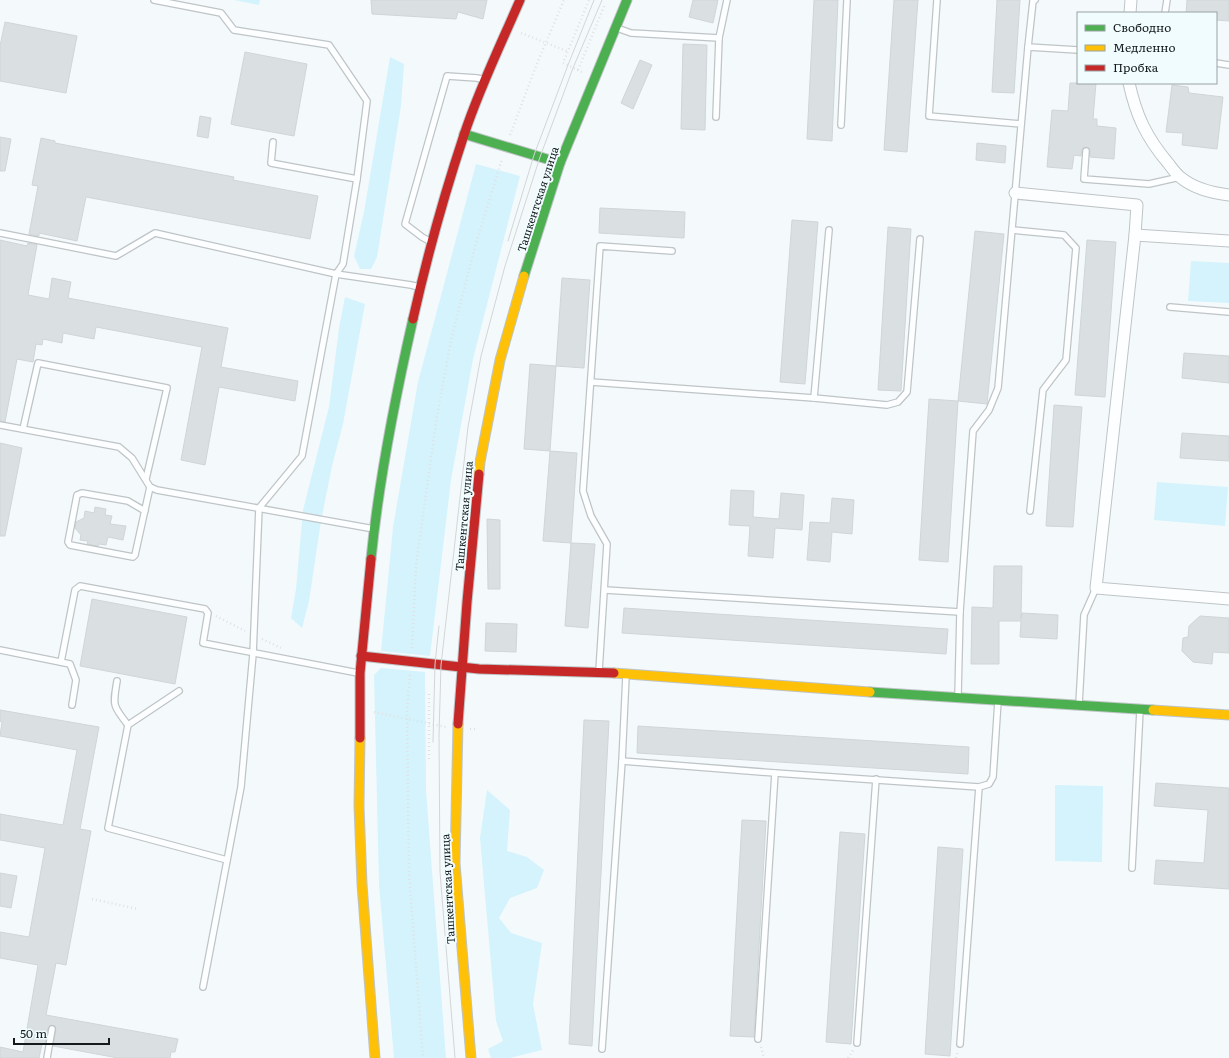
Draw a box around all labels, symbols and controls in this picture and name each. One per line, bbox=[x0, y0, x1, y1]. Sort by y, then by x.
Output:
legend bbox=[1077, 12, 1217, 84]
text: Свободно bbox=[1113, 18, 1171, 36]
text: Медленно bbox=[1113, 38, 1176, 56]
text: Пробка bbox=[1113, 58, 1159, 76]
street label: Ташкентская улица bbox=[512, 144, 562, 254]
street label: Ташкентская улица bbox=[450, 460, 476, 572]
street label: Ташкентская улица bbox=[436, 833, 458, 945]
scale bar bbox=[14, 1020, 109, 1046]
text: 50 m bbox=[20, 1024, 47, 1042]

